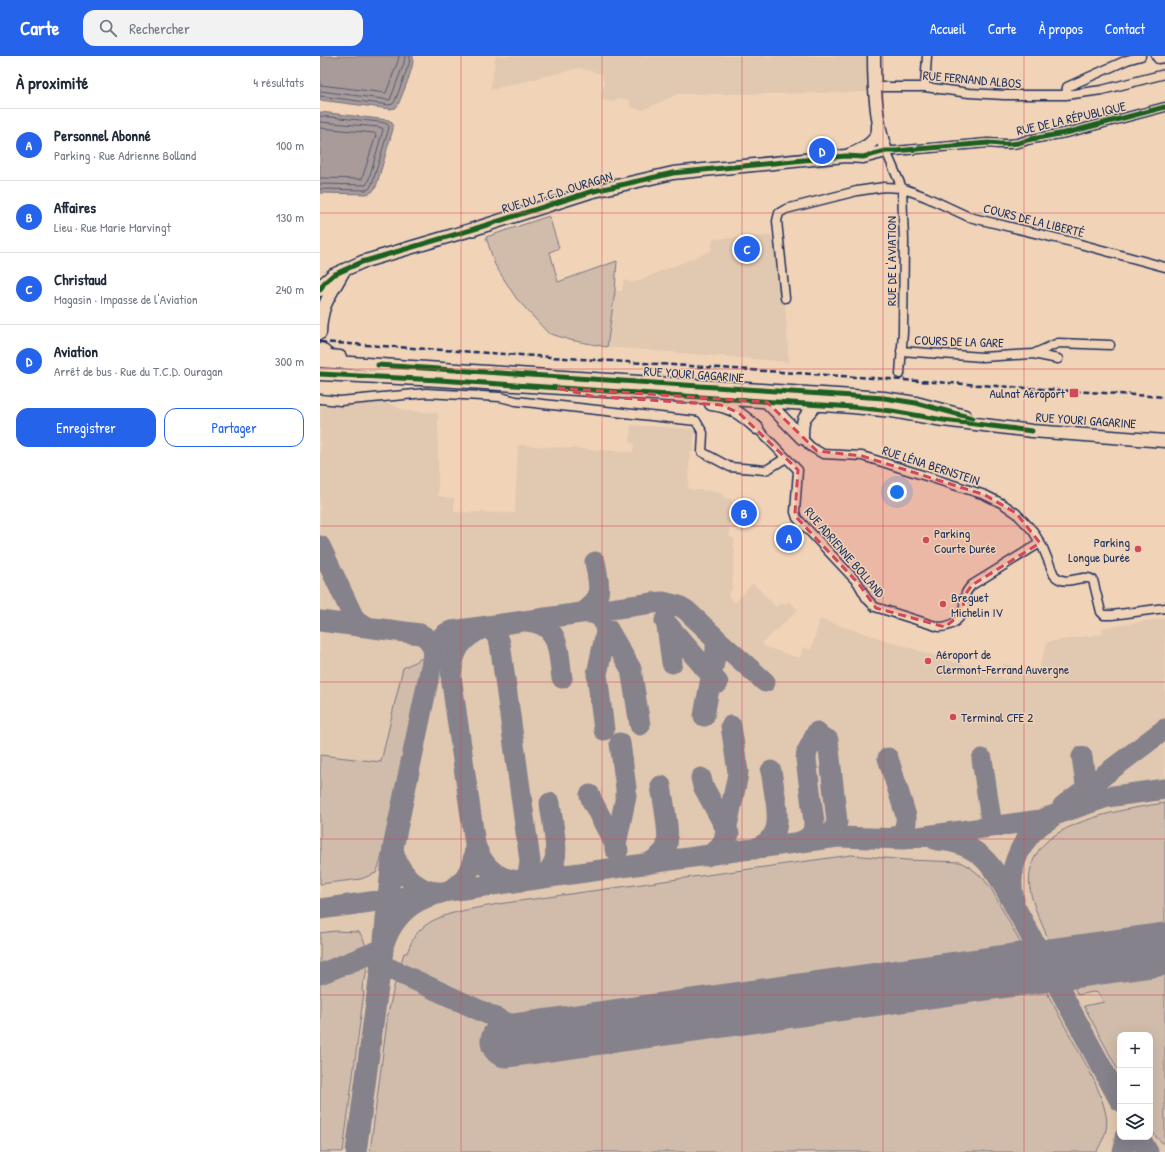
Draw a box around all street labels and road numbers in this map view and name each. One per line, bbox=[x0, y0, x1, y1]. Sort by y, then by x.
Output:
street label: RUE FERNAND ALBOS bbox=[922, 66, 1022, 92]
street label: RUE DE LA RÉPUBLIQUE bbox=[1014, 97, 1128, 139]
street label: RUE DU T.C.D. OURAGAN bbox=[499, 167, 615, 217]
street label: COURS DE LA LIBERTÉ bbox=[982, 199, 1087, 241]
street label: RUE DE L'AVIATION bbox=[882, 216, 900, 306]
street label: COURS DE LA GARE bbox=[914, 330, 1004, 352]
street label: RUE YOURI GAGARINE bbox=[643, 362, 745, 387]
street label: RUE YOURI GAGARINE bbox=[1035, 408, 1137, 433]
street label: RUE LÉNA BERNSTEIN bbox=[880, 441, 982, 489]
street label: RUE ADRIENNE BOLLAND bbox=[801, 503, 890, 602]

